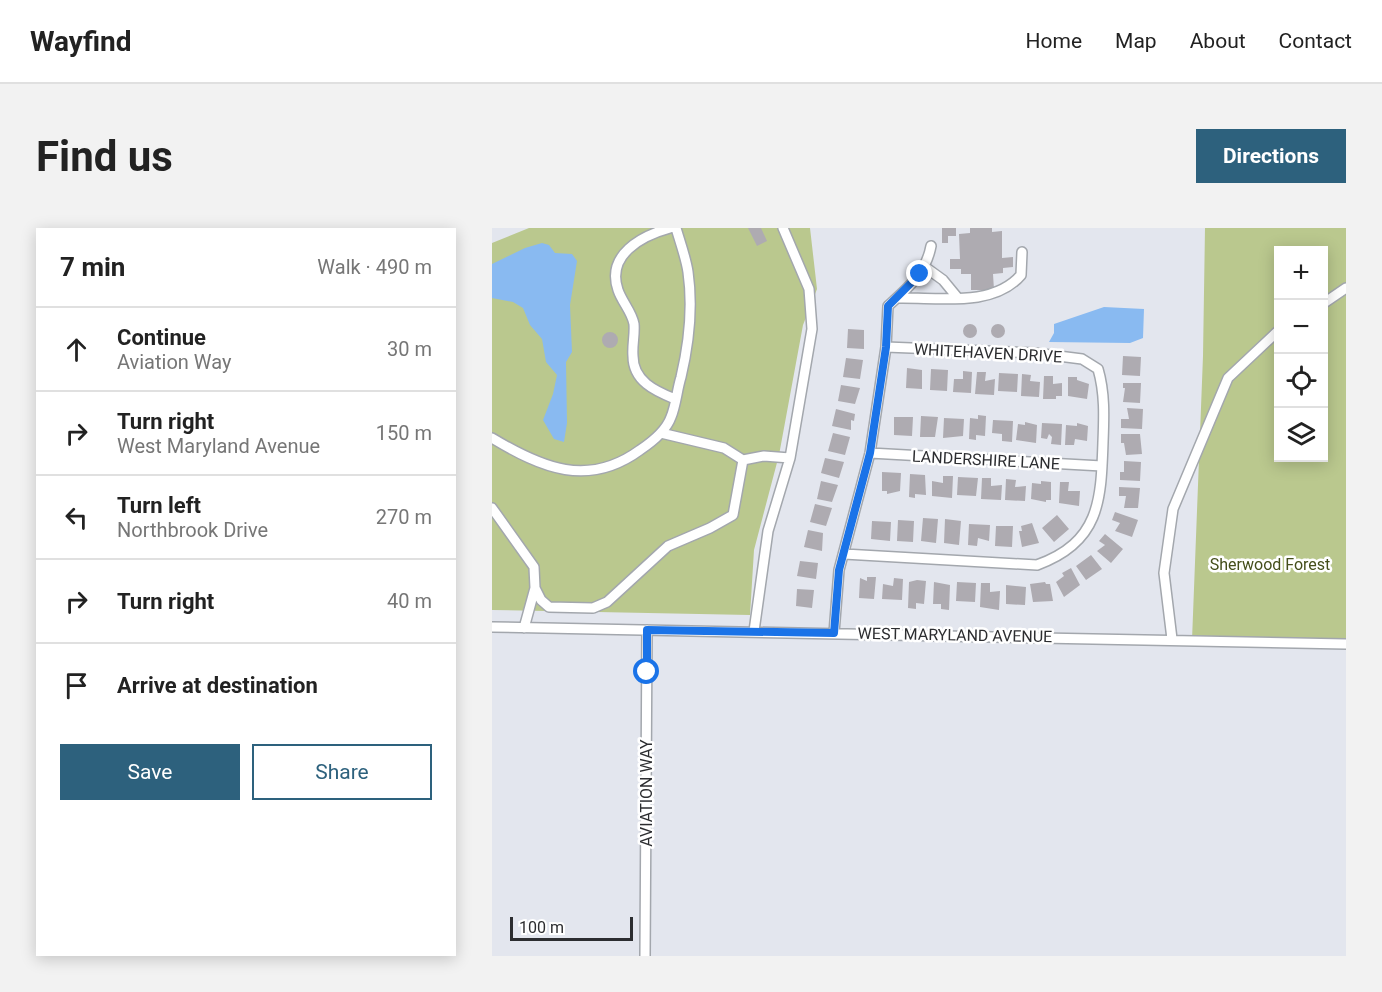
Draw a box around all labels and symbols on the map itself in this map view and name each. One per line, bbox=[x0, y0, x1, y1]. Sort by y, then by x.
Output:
route end bbox=[906, 260, 932, 286]
street label: WHITEHAVEN DRIVE bbox=[913, 340, 1063, 366]
street label: LANDERSHIRE LANE bbox=[912, 447, 1060, 473]
park label: Sherwood Forest bbox=[1210, 555, 1330, 574]
street label: WEST MARYLAND AVENUE bbox=[858, 624, 1052, 646]
route start bbox=[633, 658, 659, 684]
street label: AVIATION WAY bbox=[637, 739, 656, 847]
scale bar bbox=[510, 914, 633, 942]

